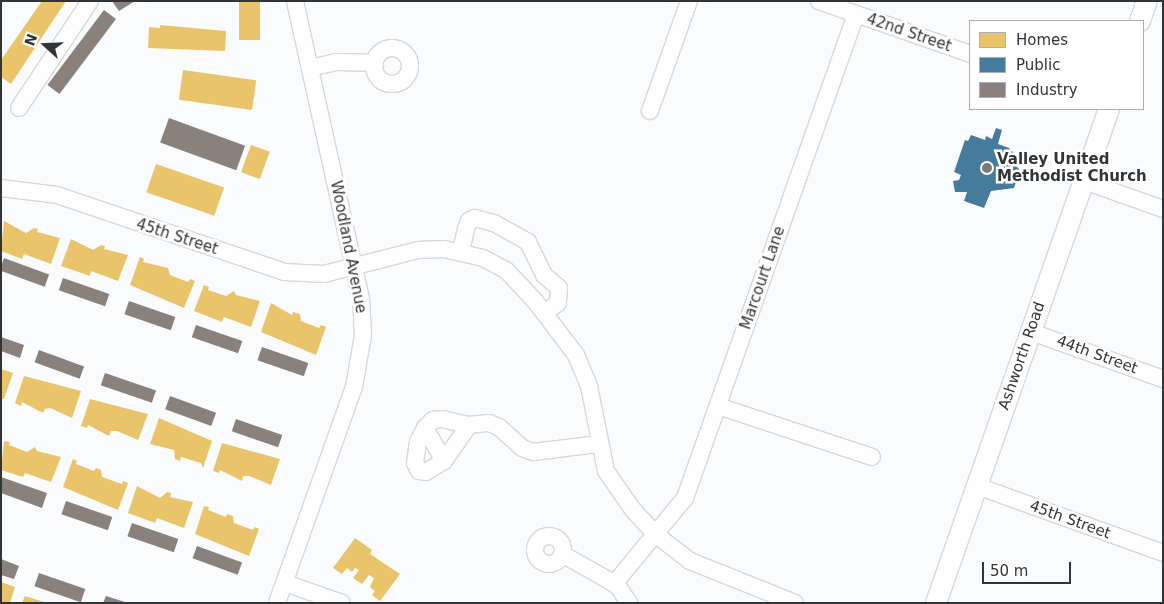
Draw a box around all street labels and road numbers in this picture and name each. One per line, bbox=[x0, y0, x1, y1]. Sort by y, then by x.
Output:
street label: 42nd Street bbox=[864, 10, 954, 56]
street label: Woodland Avenue bbox=[326, 179, 370, 315]
street label: 45th Street bbox=[134, 215, 220, 259]
street label: Marcourt Lane bbox=[737, 224, 789, 332]
street label: Ashworth Road bbox=[995, 300, 1049, 412]
street label: 44th Street bbox=[1054, 332, 1140, 378]
street label: 45th Street bbox=[1027, 497, 1113, 543]

